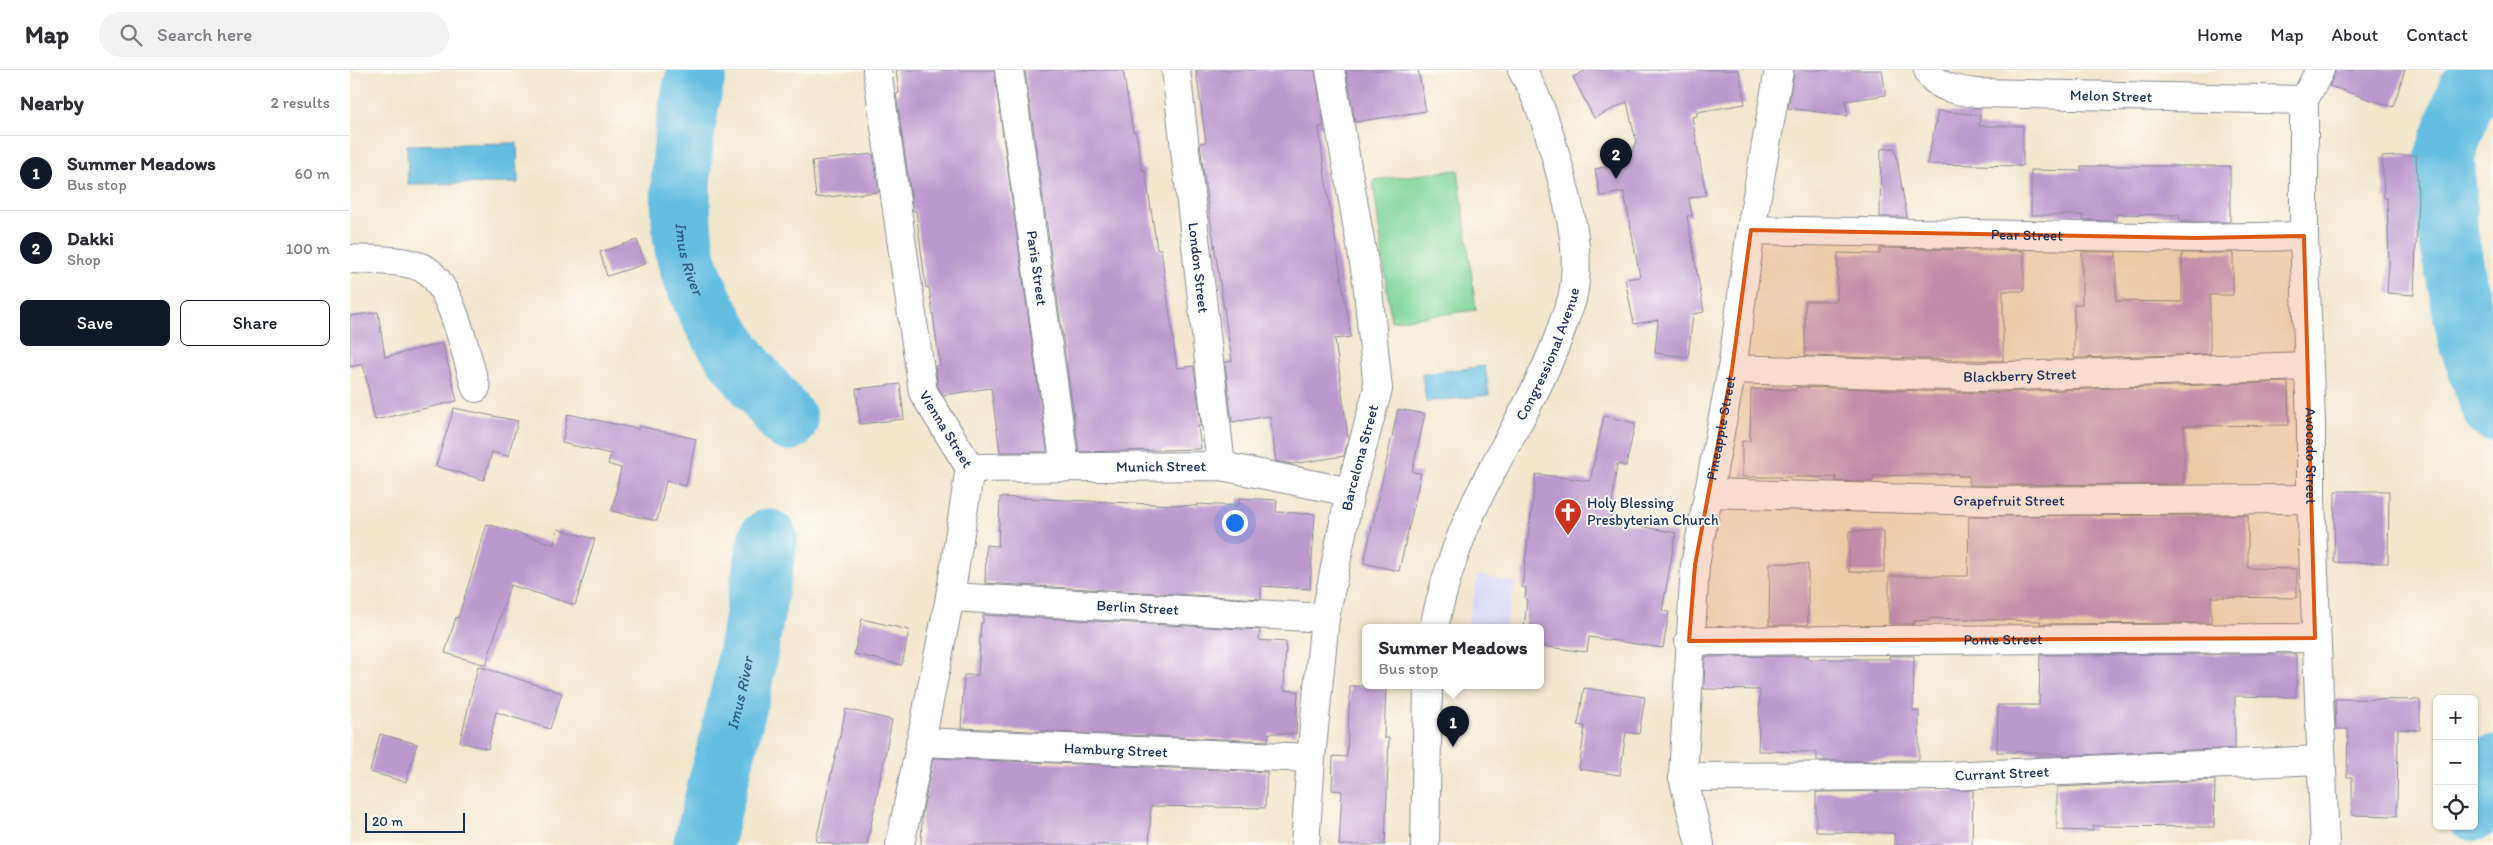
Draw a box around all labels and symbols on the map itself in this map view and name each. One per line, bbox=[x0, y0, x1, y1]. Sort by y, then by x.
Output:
street label: Melon Street bbox=[2070, 86, 2153, 106]
pin: 2 bbox=[1600, 138, 1632, 179]
street label: London Street bbox=[1184, 221, 1213, 314]
water label: Imus River bbox=[672, 222, 709, 300]
street label: Pear Street bbox=[1991, 225, 2064, 245]
street label: Paris Street bbox=[1023, 229, 1051, 307]
street label: Congressional Avenue bbox=[1512, 286, 1583, 424]
street label: Blackberry Street bbox=[1963, 365, 2077, 386]
street label: Pineapple Street bbox=[1702, 374, 1740, 482]
street label: Vienna Street bbox=[915, 387, 977, 471]
street label: Barcelona Street bbox=[1337, 402, 1382, 512]
street label: Avocado Street bbox=[2301, 407, 2320, 505]
street label: Munich Street bbox=[1116, 457, 1207, 476]
street label: Grapefruit Street bbox=[1953, 491, 2065, 510]
place label: Holy Blessing Presbyterian Church bbox=[1587, 494, 1719, 529]
church icon: Holy Blessing Presbyterian Church bbox=[1553, 497, 1583, 536]
your location bbox=[1222, 510, 1248, 536]
street label: Berlin Street bbox=[1096, 596, 1180, 619]
street label: Pome Street bbox=[1963, 630, 2043, 649]
water label: Imus River bbox=[723, 654, 757, 732]
pin: 1 bbox=[1437, 706, 1469, 747]
street label: Hamburg Street bbox=[1064, 739, 1168, 761]
street label: Currant Street bbox=[1954, 763, 2050, 785]
scale bar bbox=[365, 810, 465, 833]

